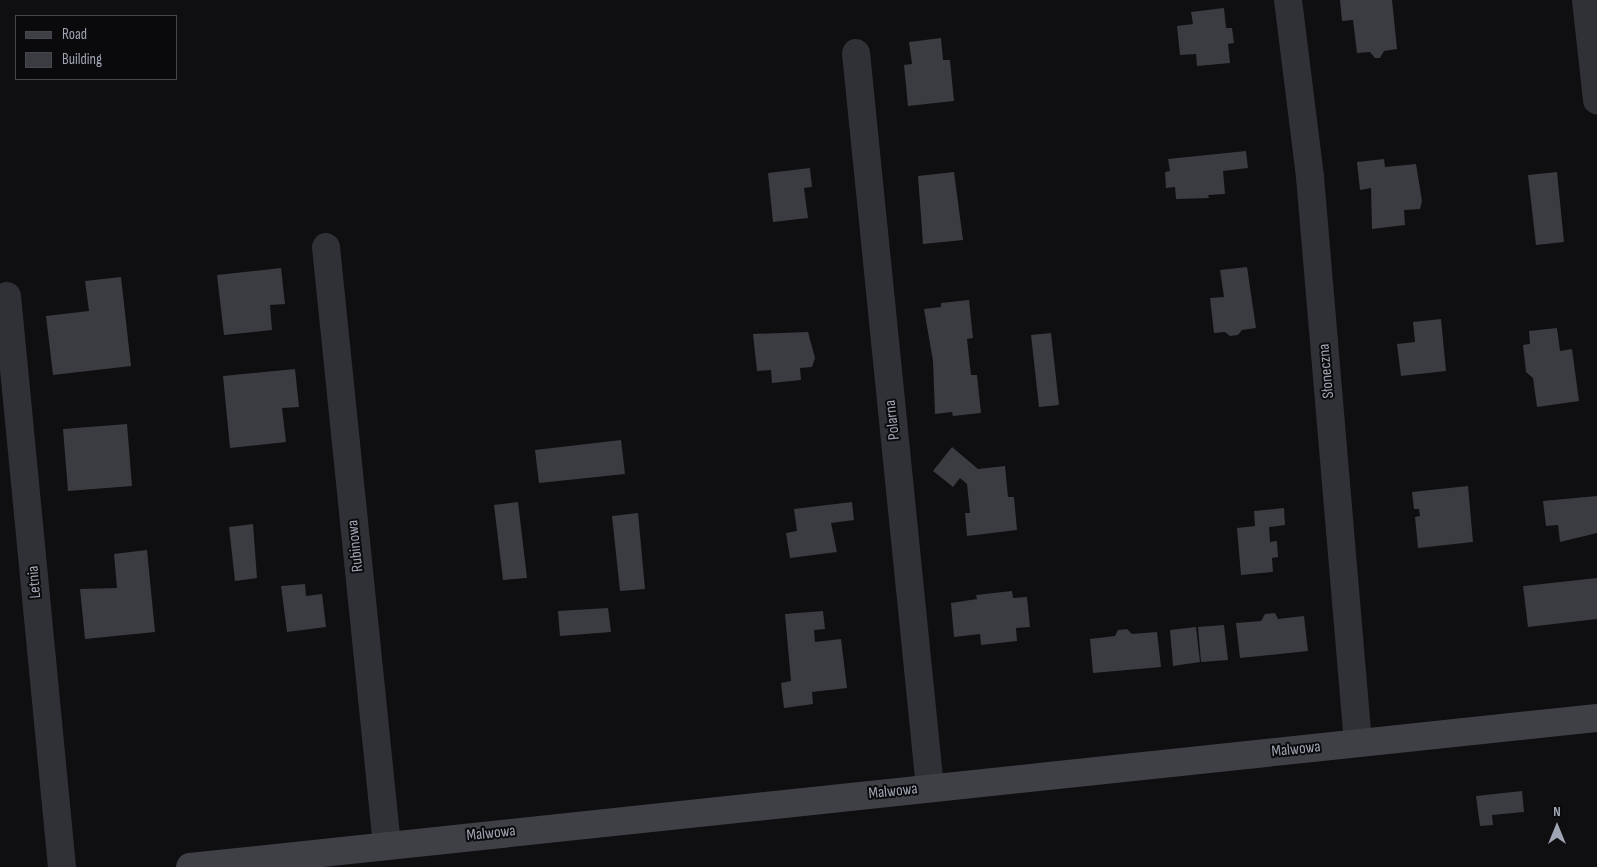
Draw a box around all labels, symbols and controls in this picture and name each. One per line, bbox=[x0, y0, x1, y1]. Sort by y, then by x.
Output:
legend bbox=[15, 15, 178, 80]
text: Road bbox=[62, 25, 87, 44]
text: Building bbox=[62, 50, 102, 69]
street label: Słoneczna bbox=[1315, 343, 1339, 399]
street label: Polarna bbox=[881, 399, 905, 441]
street label: Rubinowa bbox=[344, 519, 368, 573]
street label: Letnia bbox=[24, 565, 46, 599]
street label: Malwowa bbox=[1271, 738, 1321, 762]
street label: Malwowa bbox=[868, 780, 918, 804]
north arrow bbox=[1532, 802, 1582, 852]
text: N bbox=[1553, 803, 1561, 820]
street label: Malwowa bbox=[466, 822, 516, 846]

